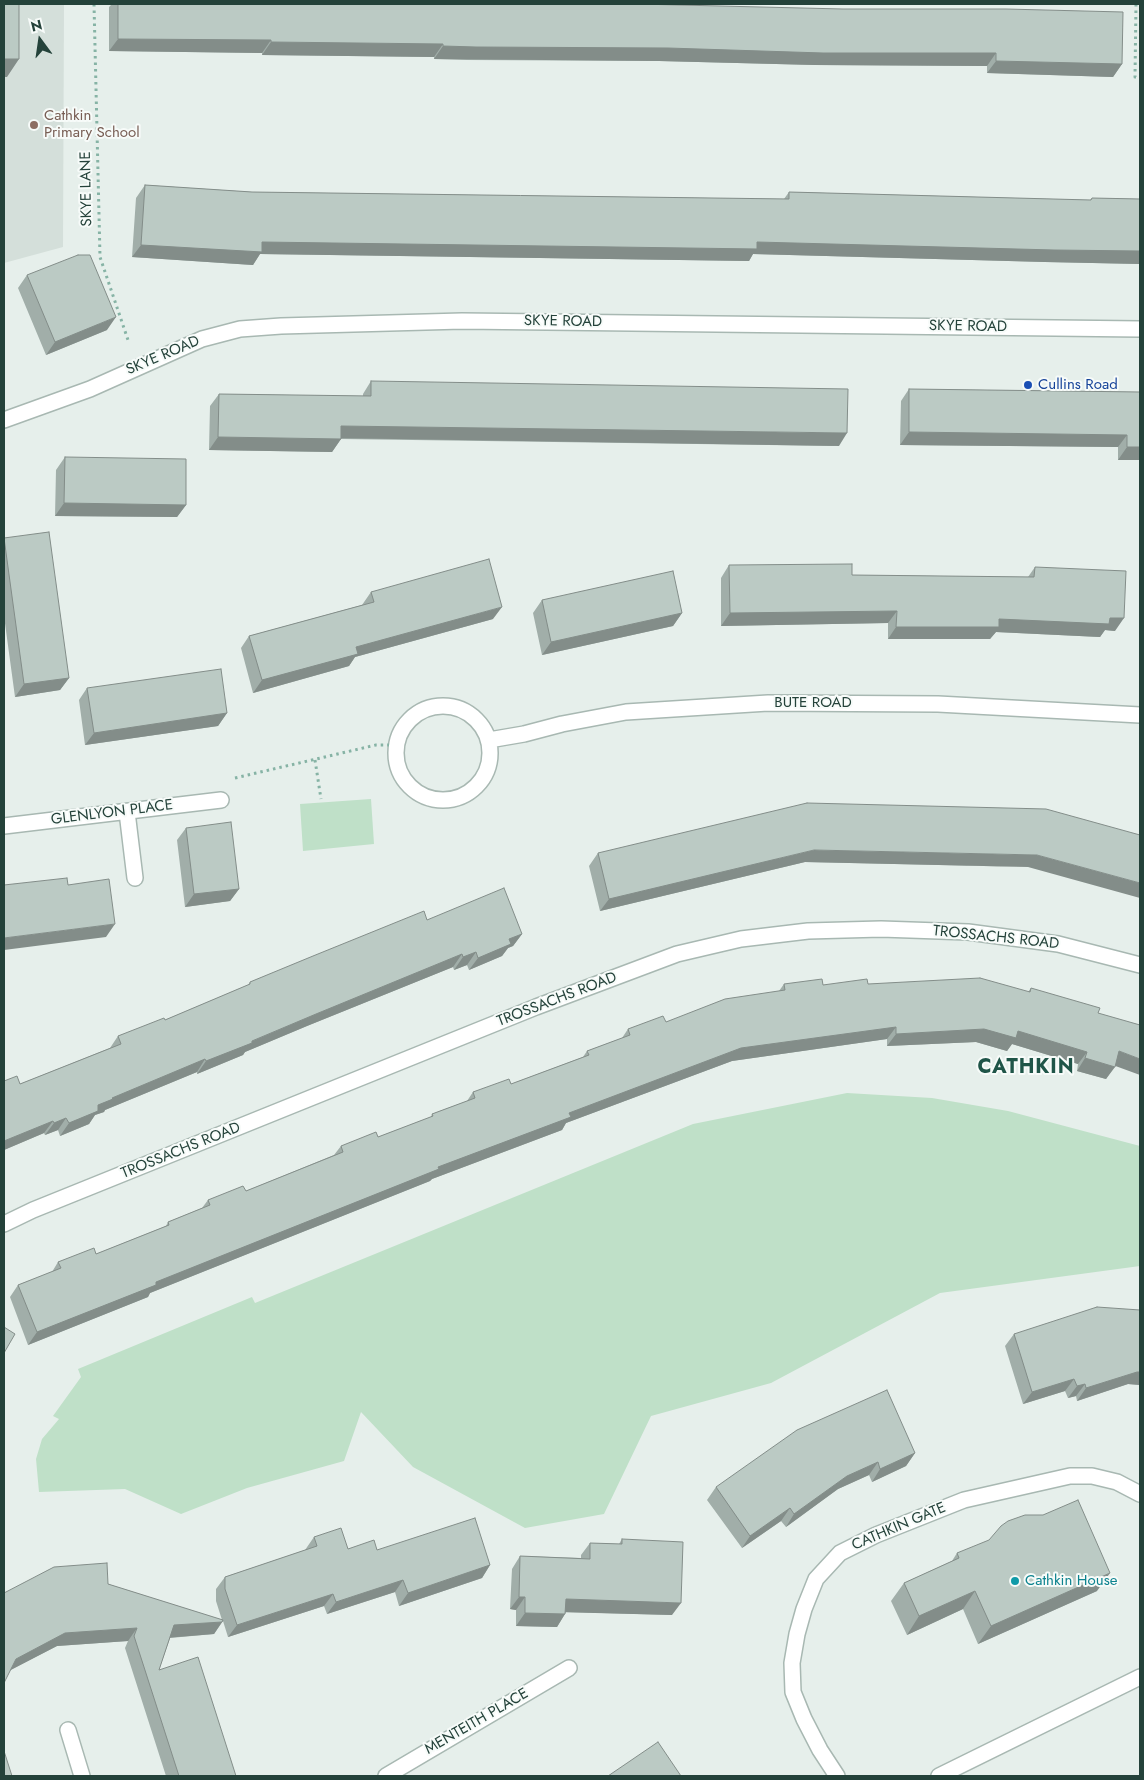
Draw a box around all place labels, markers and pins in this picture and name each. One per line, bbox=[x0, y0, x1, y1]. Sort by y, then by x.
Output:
place label: Cathkin Primary School bbox=[44, 107, 140, 142]
marker: Cathkin Primary School bbox=[28, 119, 40, 131]
place label: Cullins Road bbox=[1038, 376, 1118, 394]
marker: Cullins Road bbox=[1022, 379, 1034, 391]
place label: Cathkin House bbox=[1025, 1572, 1117, 1590]
marker: Cathkin House bbox=[1009, 1575, 1021, 1587]

